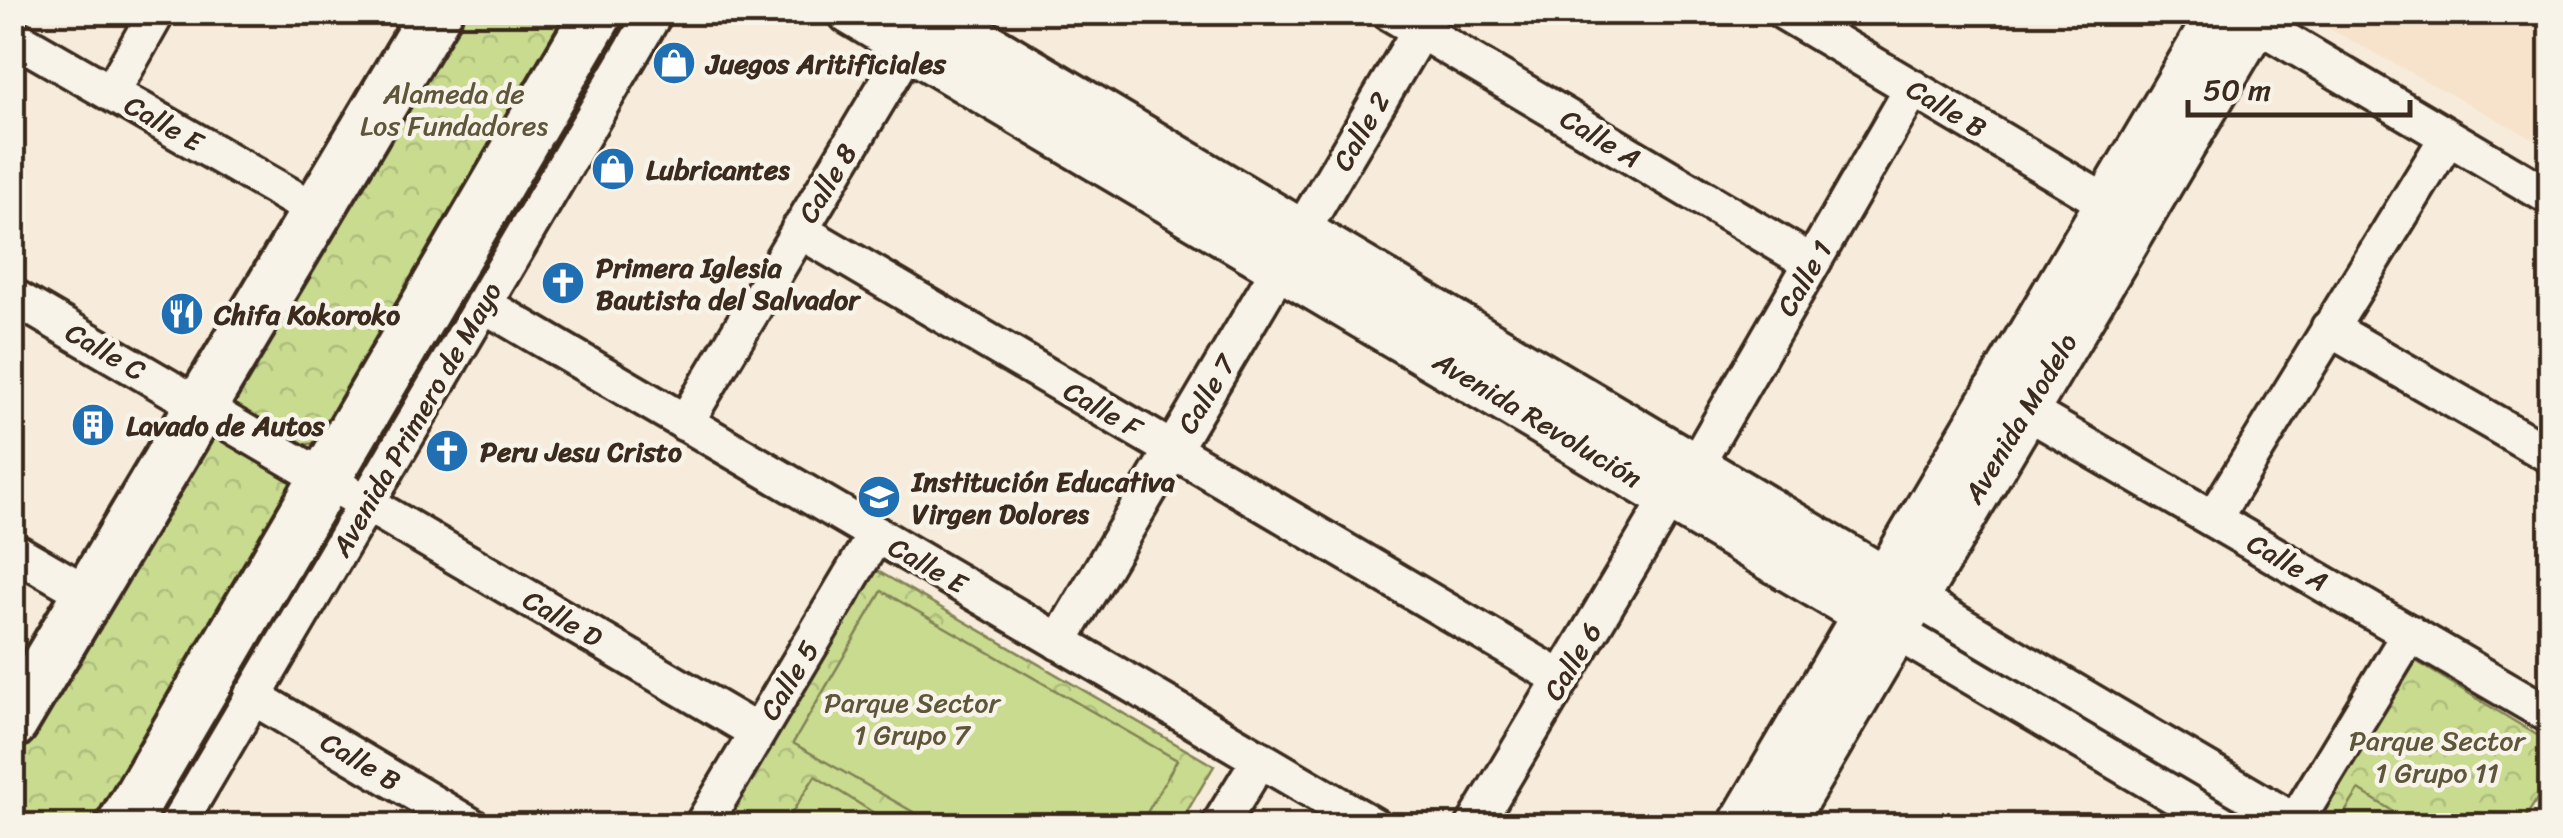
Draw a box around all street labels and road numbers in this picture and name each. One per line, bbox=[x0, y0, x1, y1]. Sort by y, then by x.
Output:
street label: Calle B bbox=[1897, 65, 1997, 152]
street label: Calle E bbox=[115, 81, 214, 167]
street label: Calle 2 bbox=[1319, 82, 1404, 180]
street label: Calle A bbox=[1551, 95, 1651, 182]
street label: Calle 8 bbox=[784, 134, 871, 233]
street label: Calle 1 bbox=[1763, 231, 1846, 326]
street label: Avenida Primero de Mayo bbox=[317, 272, 516, 567]
street label: Calle C bbox=[56, 309, 156, 394]
street label: Avenida Modelo bbox=[1949, 323, 2091, 514]
street label: Avenida Revolución bbox=[1423, 337, 1652, 502]
street label: Calle 7 bbox=[1163, 343, 1250, 443]
street label: Calle F bbox=[1054, 367, 1153, 453]
street label: Calle A bbox=[2238, 519, 2338, 606]
street label: Calle E bbox=[879, 523, 978, 609]
street label: Calle D bbox=[513, 576, 612, 661]
street label: Calle 6 bbox=[1530, 612, 1615, 710]
street label: Calle 5 bbox=[746, 631, 833, 730]
street label: Calle B bbox=[311, 718, 411, 805]

